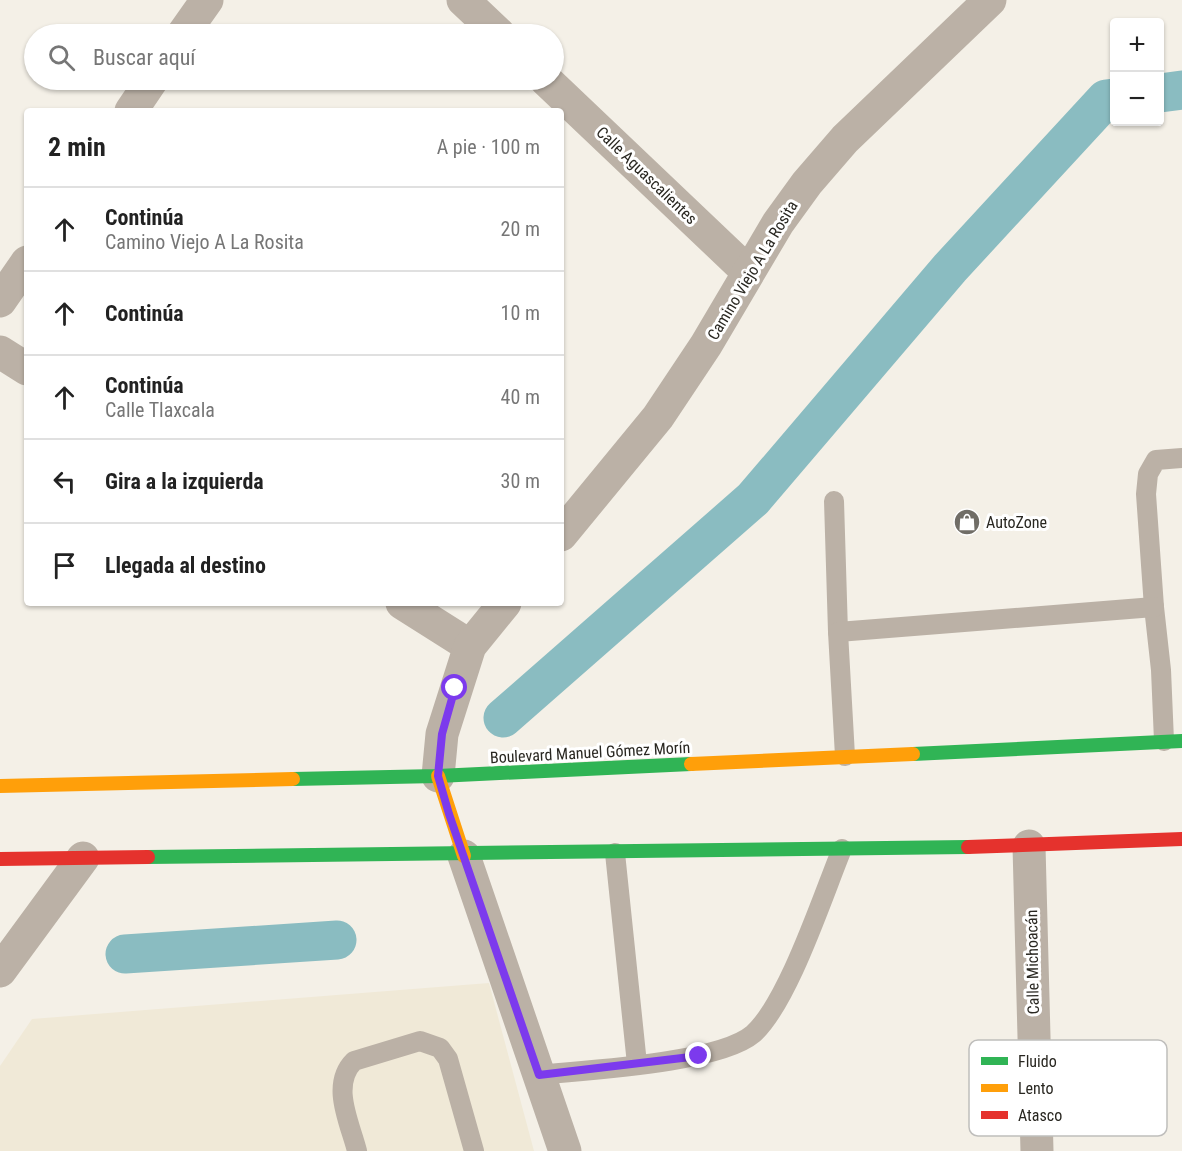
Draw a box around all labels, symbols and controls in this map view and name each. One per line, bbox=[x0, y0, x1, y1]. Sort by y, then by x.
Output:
map controls bbox=[1110, 18, 1164, 126]
button: + bbox=[1110, 18, 1164, 72]
search box bbox=[24, 24, 564, 90]
icon: search bbox=[45, 41, 78, 74]
text: Buscar aquí bbox=[93, 45, 196, 70]
button: − bbox=[1110, 72, 1164, 126]
street label: Calle Aguascalientes bbox=[592, 123, 701, 228]
text: 2 min bbox=[48, 132, 106, 162]
text: A pie · 100 m bbox=[437, 135, 540, 159]
street label: Camino Viejo A La Rosita bbox=[703, 197, 802, 343]
text: Continúa bbox=[105, 205, 184, 230]
icon: ahead bbox=[48, 213, 81, 246]
text: 20 m bbox=[501, 217, 540, 241]
text: Camino Viejo A La Rosita bbox=[105, 230, 304, 254]
icon: ahead bbox=[48, 297, 81, 330]
text: Continúa bbox=[105, 301, 184, 326]
text: 10 m bbox=[501, 301, 540, 325]
text: Continúa bbox=[105, 373, 184, 398]
icon: ahead bbox=[48, 381, 81, 414]
text: 40 m bbox=[501, 385, 540, 409]
text: Calle Tlaxcala bbox=[105, 398, 215, 422]
icon: left bbox=[48, 465, 81, 498]
text: Gira a la izquierda bbox=[105, 469, 264, 494]
text: 30 m bbox=[501, 469, 540, 493]
shop icon: AutoZone bbox=[952, 507, 982, 537]
place label: AutoZone bbox=[986, 513, 1047, 532]
icon: arrive bbox=[48, 549, 81, 582]
text: Llegada al destino bbox=[105, 553, 266, 578]
route start bbox=[441, 674, 467, 700]
street label: Boulevard Manuel Gómez Morín bbox=[489, 738, 691, 767]
street label: Calle Michoacán bbox=[1022, 910, 1043, 1014]
legend bbox=[969, 1040, 1167, 1136]
route end bbox=[685, 1042, 711, 1068]
text: Fluido bbox=[1018, 1052, 1057, 1071]
text: Lento bbox=[1018, 1079, 1053, 1098]
text: Atasco bbox=[1018, 1106, 1062, 1125]

